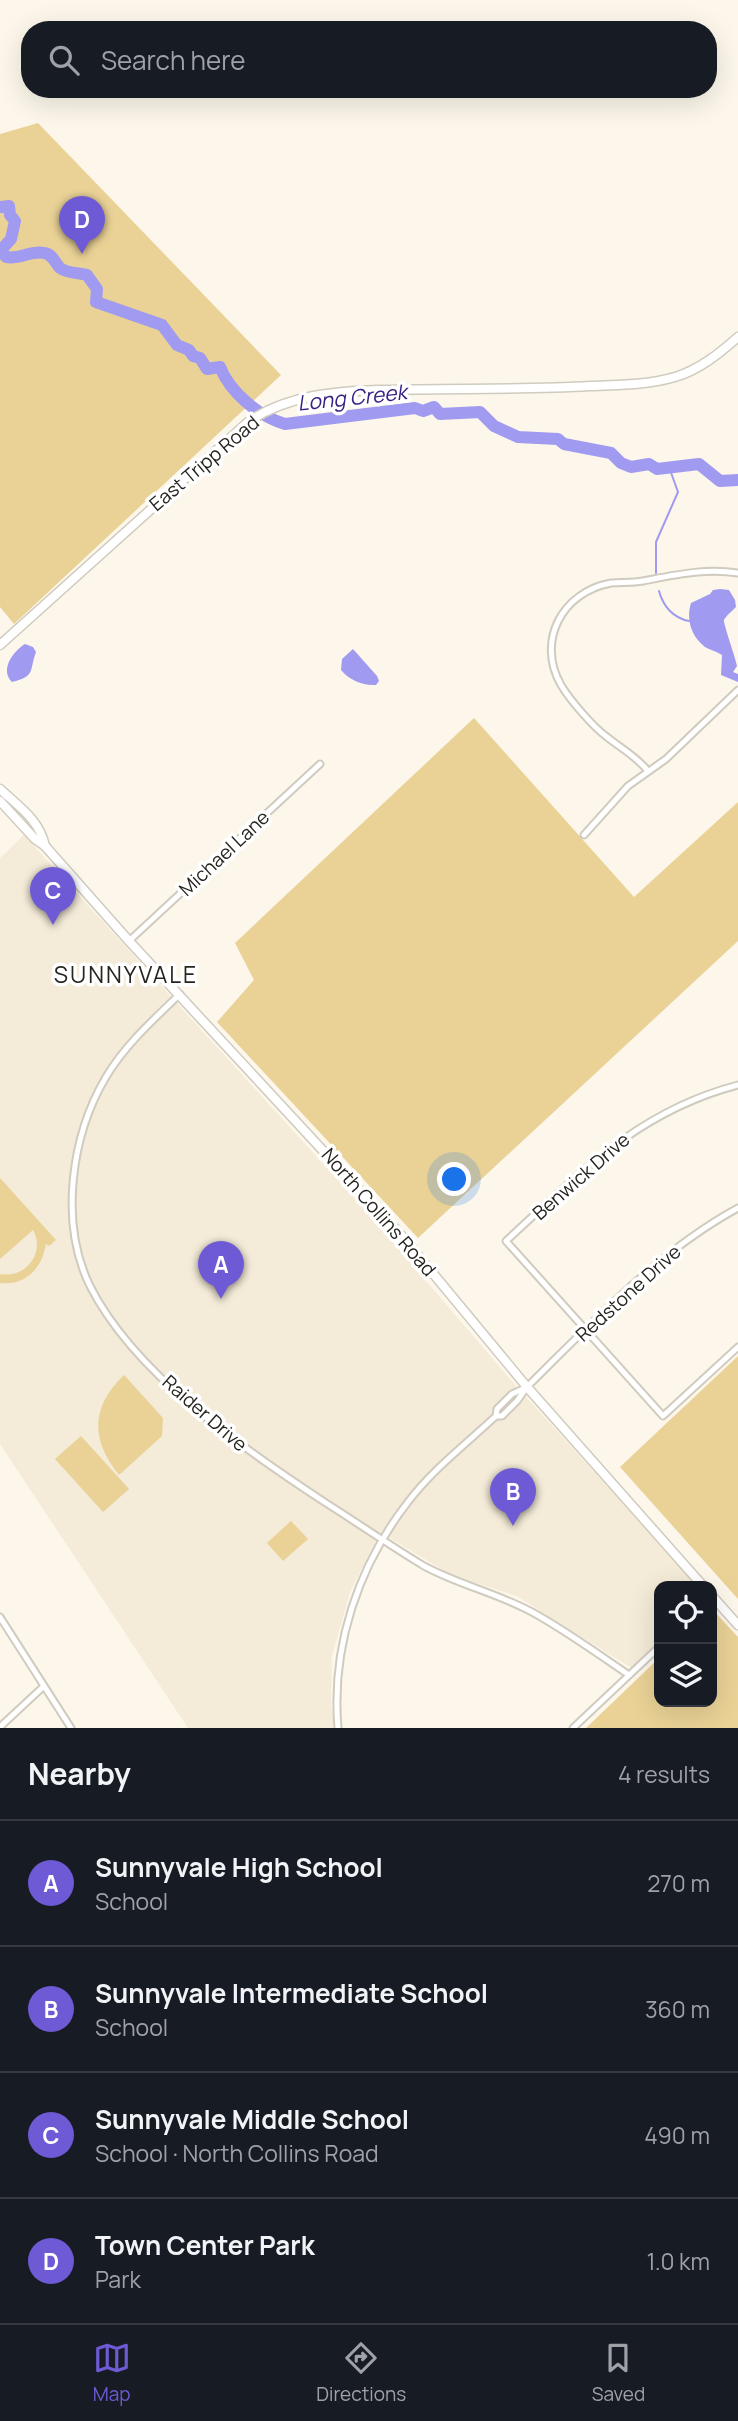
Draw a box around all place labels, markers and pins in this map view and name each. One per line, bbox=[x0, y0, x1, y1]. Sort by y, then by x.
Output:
pin: D bbox=[59, 196, 105, 254]
pin: C bbox=[30, 867, 76, 925]
pin: A bbox=[198, 1241, 244, 1299]
pin: B bbox=[490, 1468, 536, 1526]

